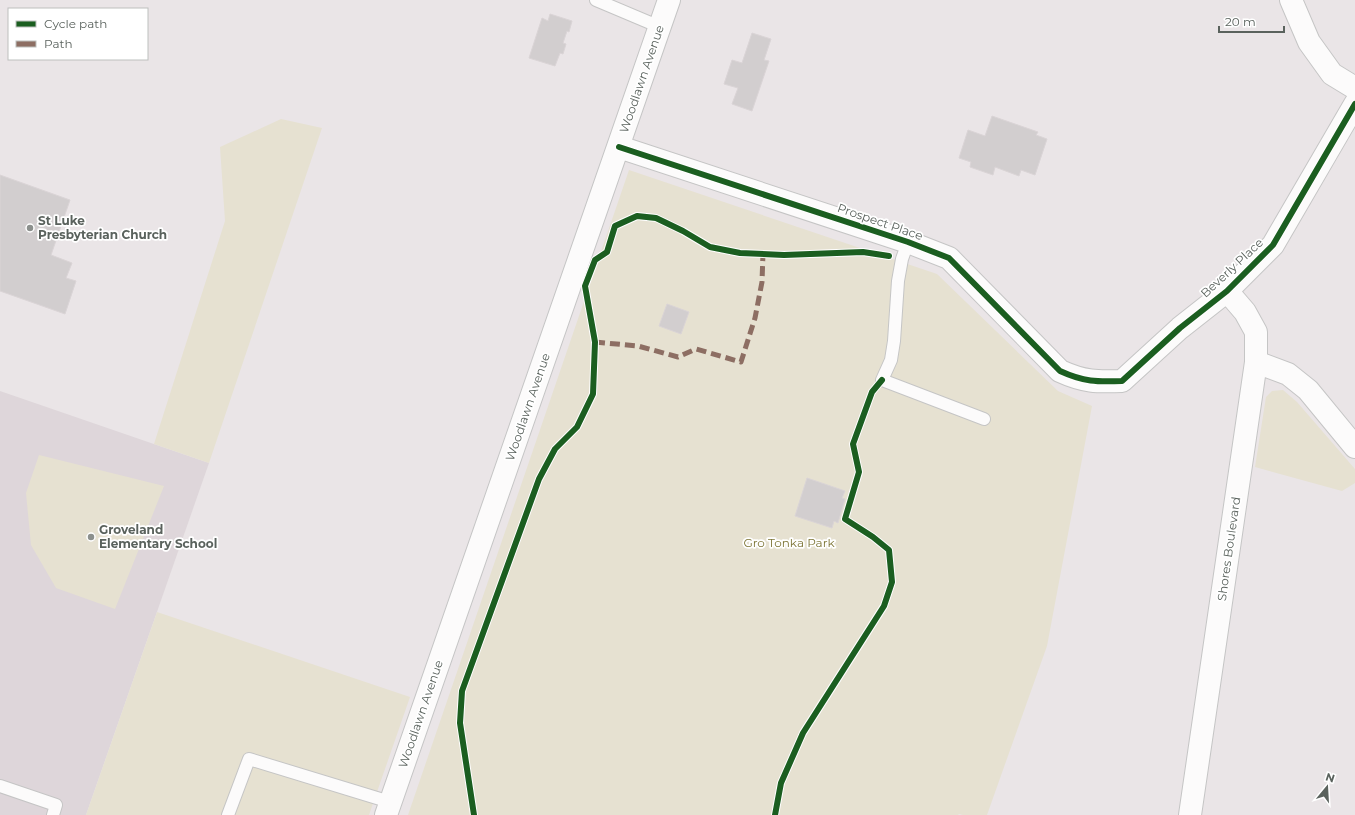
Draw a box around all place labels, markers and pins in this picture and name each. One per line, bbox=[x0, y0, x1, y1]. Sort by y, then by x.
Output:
place label: St Luke Presbyterian Church bbox=[38, 213, 167, 242]
marker: St Luke Presbyterian Church bbox=[25, 223, 35, 233]
place label: Groveland Elementary School bbox=[99, 522, 217, 551]
marker: Groveland Elementary School bbox=[86, 532, 96, 542]

